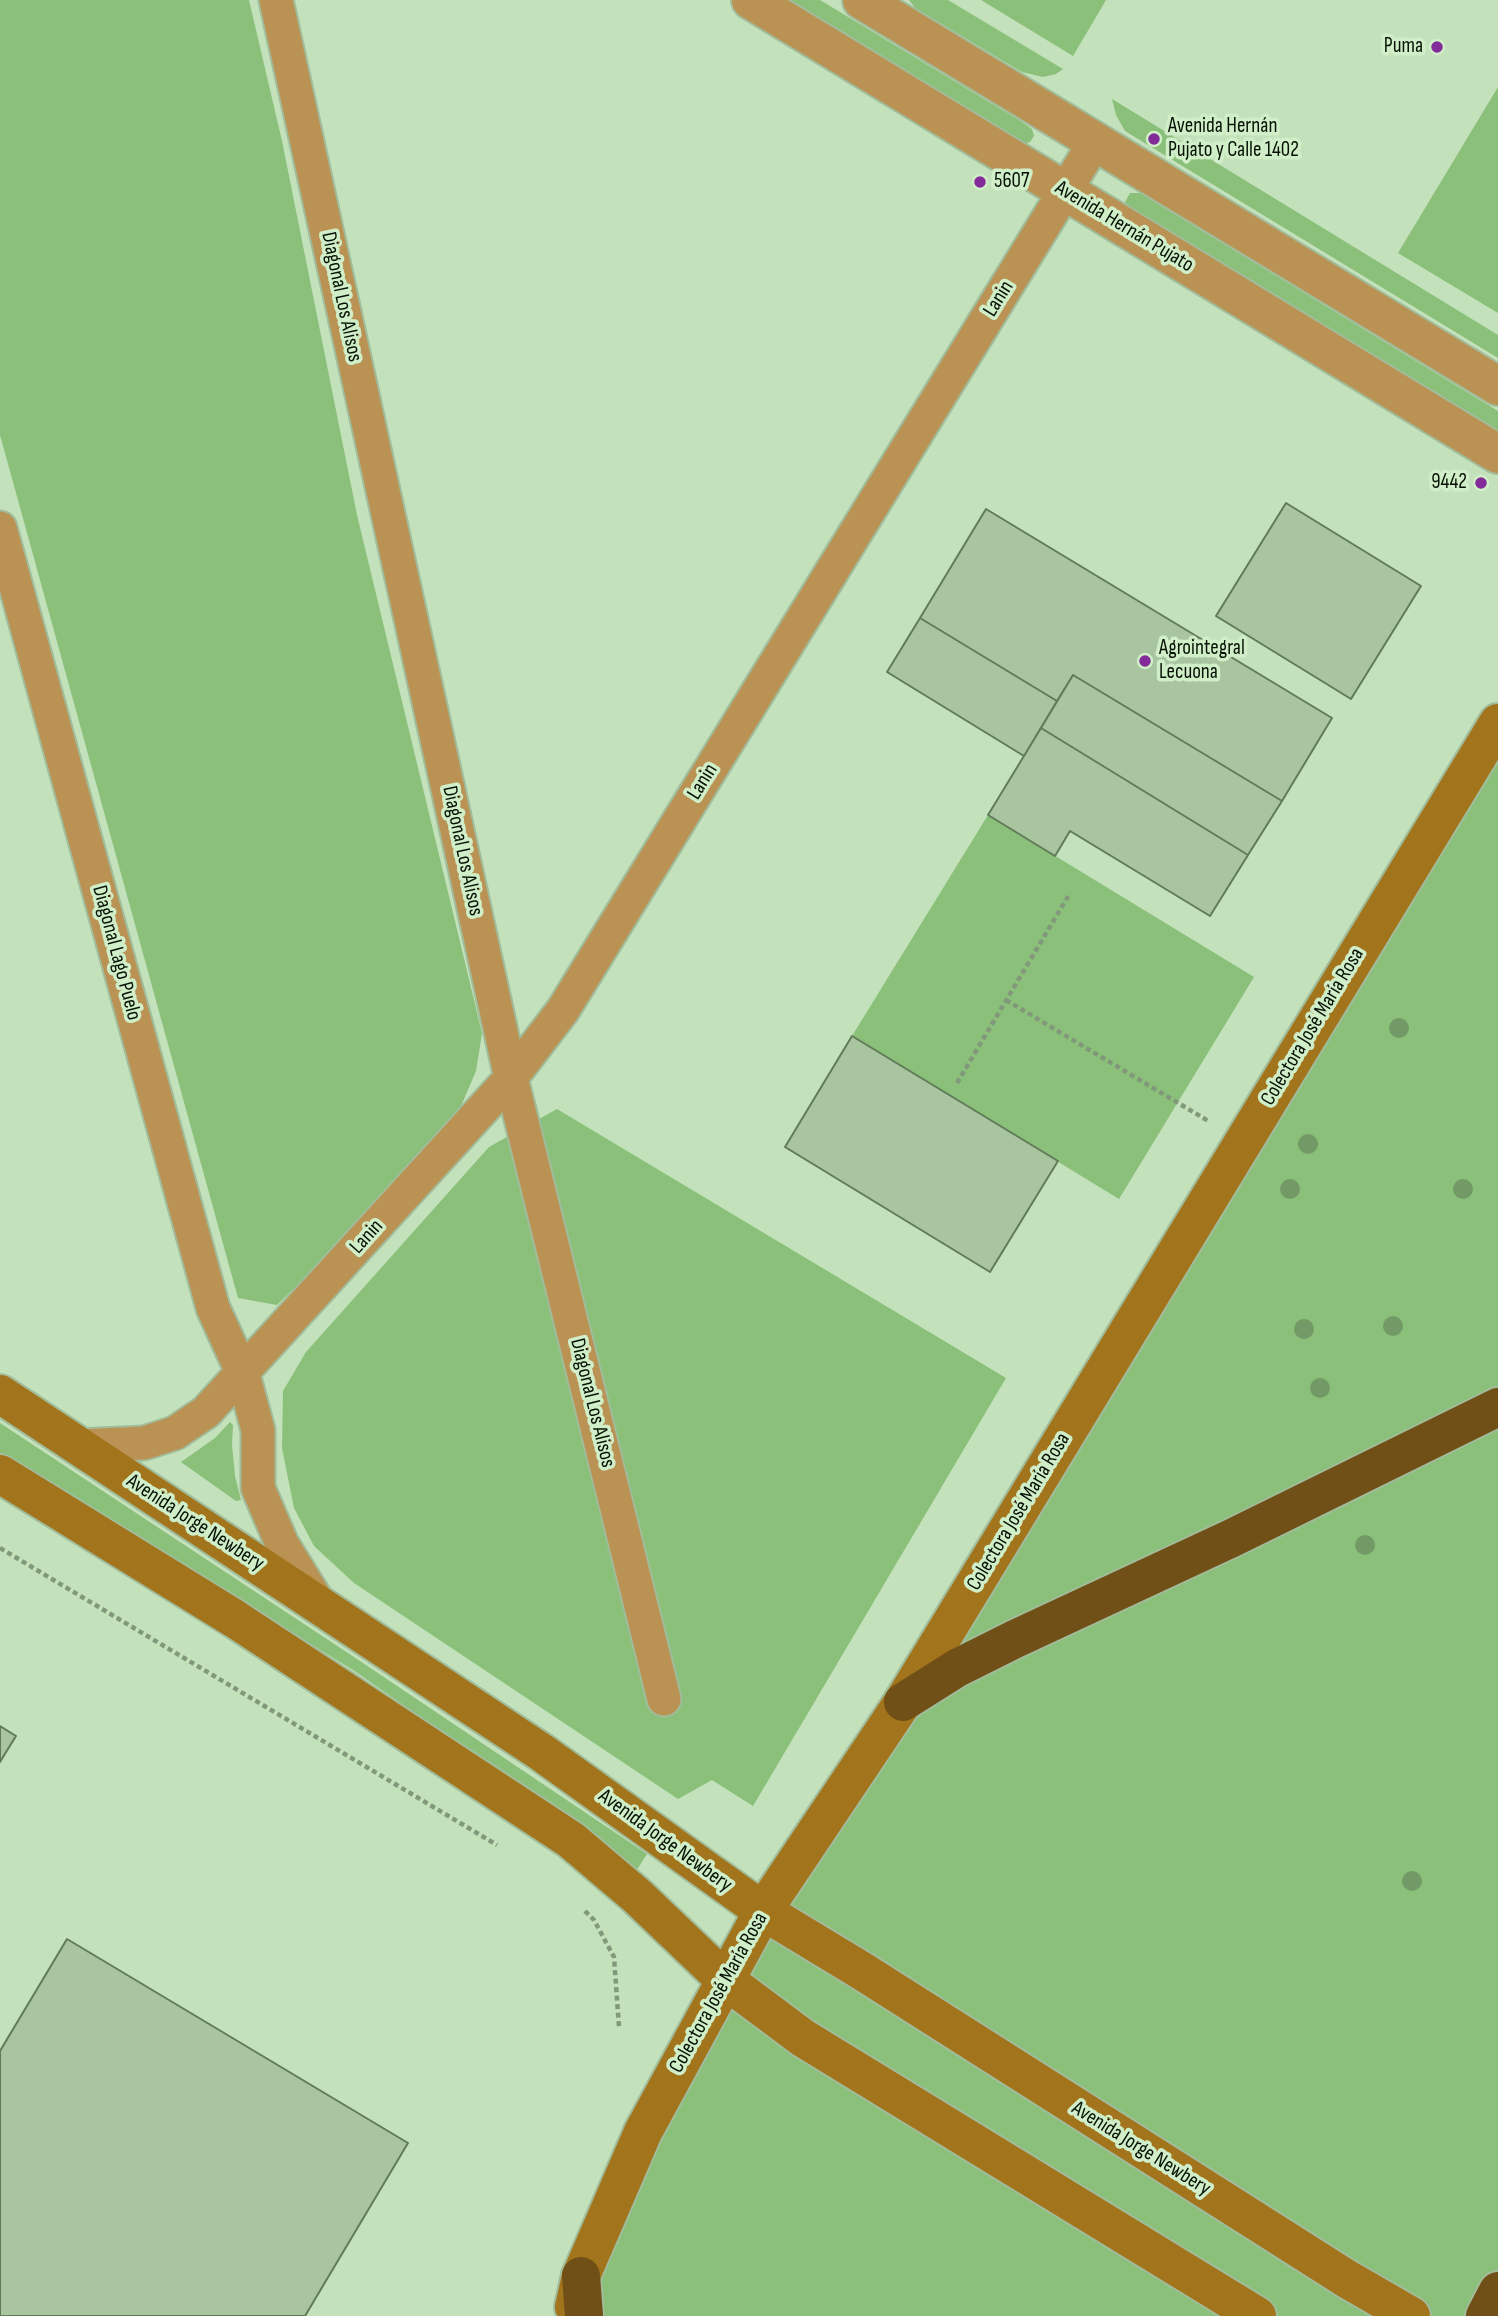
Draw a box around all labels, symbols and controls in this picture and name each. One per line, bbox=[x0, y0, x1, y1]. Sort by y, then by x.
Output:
place label: Puma bbox=[1384, 34, 1423, 60]
marker: Puma bbox=[1429, 39, 1445, 55]
place label: Avenida Hernán Pujato y Calle 1402 bbox=[1168, 114, 1299, 164]
marker: Avenida Hernán Pujato y Calle 1402 bbox=[1146, 131, 1162, 147]
place label: 5607 bbox=[994, 169, 1029, 195]
marker: 5607 bbox=[972, 174, 988, 190]
street label: Avenida Hernán Pujato bbox=[1050, 176, 1198, 278]
street label: Diagonal Los Alisos bbox=[315, 230, 367, 364]
street label: Lanin bbox=[978, 276, 1020, 322]
place label: 9442 bbox=[1431, 470, 1467, 496]
marker: 9442 bbox=[1473, 475, 1489, 491]
place label: Agrointegral Lecuona bbox=[1159, 636, 1245, 686]
marker: Agrointegral Lecuona bbox=[1137, 653, 1153, 669]
street label: Lanin bbox=[682, 759, 724, 805]
street label: Diagonal Los Alisos bbox=[436, 784, 488, 918]
street label: Diagonal Lago Puelo bbox=[86, 883, 146, 1023]
street label: Colectora José María Rosa bbox=[1256, 944, 1370, 1110]
street label: Lanin bbox=[345, 1215, 389, 1259]
street label: Diagonal Los Alisos bbox=[564, 1336, 620, 1470]
street label: Colectora José María Rosa bbox=[962, 1429, 1076, 1595]
street label: Avenida Jorge Newbery bbox=[121, 1469, 269, 1577]
street label: Avenida Jorge Newbery bbox=[593, 1784, 737, 1898]
street label: Colectora José María Rosa bbox=[665, 1908, 773, 2078]
street label: Avenida Jorge Newbery bbox=[1067, 2096, 1215, 2202]

